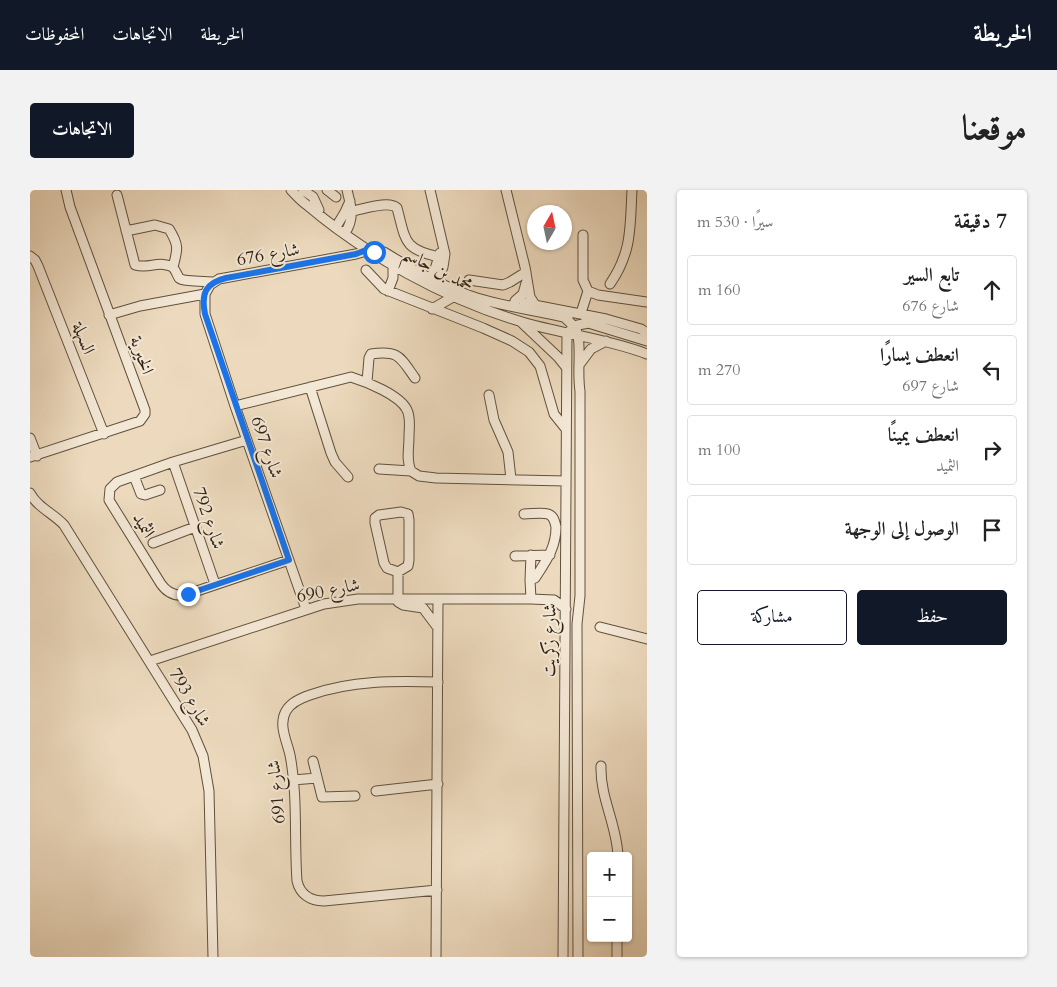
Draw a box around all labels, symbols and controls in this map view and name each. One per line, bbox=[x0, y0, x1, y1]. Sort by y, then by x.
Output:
text: الخريطة bbox=[974, 17, 1032, 50]
text: المحفوظات bbox=[25, 22, 84, 47]
text: الاتجاهات bbox=[112, 22, 172, 47]
text: الخريطة bbox=[200, 22, 244, 47]
button: الاتجاهات bbox=[30, 103, 134, 158]
text: موقعنا bbox=[962, 104, 1027, 152]
north arrow bbox=[527, 205, 572, 250]
text: 7 دقيقة bbox=[954, 207, 1007, 236]
text: سيرًا · 530 m bbox=[697, 211, 773, 233]
street label: شارع 676 bbox=[235, 237, 302, 274]
route start bbox=[363, 241, 386, 264]
street label: محمد بن جاسم bbox=[396, 241, 477, 302]
text: تابع السير bbox=[904, 262, 959, 288]
icon: ahead bbox=[978, 276, 1006, 304]
text: 160 m bbox=[698, 279, 740, 301]
text: شارع 676 bbox=[902, 295, 959, 317]
street label: السهلة bbox=[66, 317, 101, 358]
street label: الخيرية bbox=[123, 332, 160, 378]
text: انعطف يسارًا bbox=[880, 342, 959, 368]
icon: left bbox=[978, 356, 1006, 384]
text: 270 m bbox=[698, 359, 740, 381]
text: شارع 697 bbox=[902, 375, 959, 397]
street label: شارع 697 bbox=[242, 413, 289, 482]
text: انعطف يمينًا bbox=[888, 422, 959, 448]
icon: right bbox=[978, 436, 1006, 464]
text: 100 m bbox=[698, 439, 740, 461]
text: الثميد bbox=[936, 455, 959, 477]
street label: شارع 792 bbox=[184, 484, 231, 553]
street label: الثميد bbox=[126, 508, 161, 543]
text: الوصول إلى الوجهة bbox=[845, 516, 959, 542]
icon: arrive bbox=[978, 516, 1006, 544]
street label: شارع 690 bbox=[294, 572, 362, 611]
route end bbox=[177, 583, 200, 606]
button: مشاركة bbox=[697, 590, 847, 645]
button: حفظ bbox=[857, 590, 1007, 645]
street label: شارع زكريت bbox=[536, 603, 565, 677]
street label: شارع 793 bbox=[161, 663, 216, 732]
street label: شارع 691 bbox=[261, 759, 294, 825]
map controls bbox=[587, 852, 632, 942]
button: + bbox=[587, 852, 632, 897]
button: − bbox=[587, 897, 632, 942]

